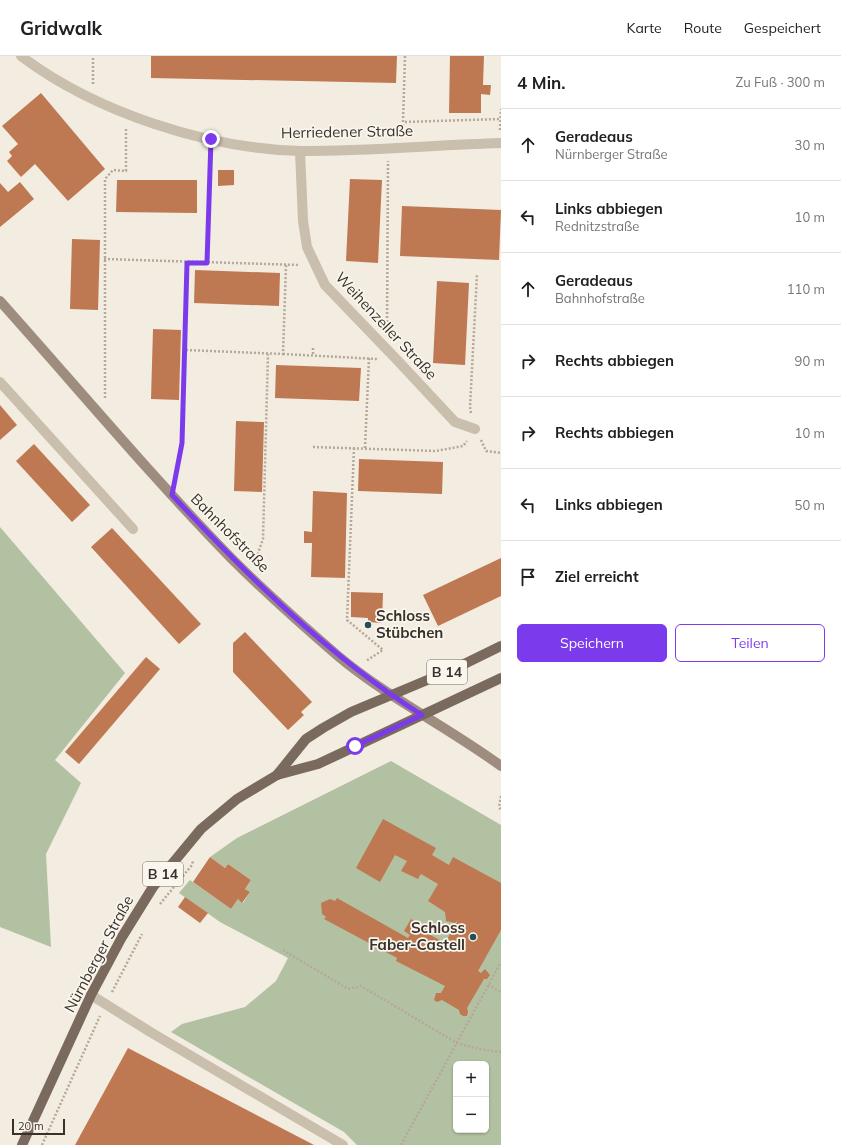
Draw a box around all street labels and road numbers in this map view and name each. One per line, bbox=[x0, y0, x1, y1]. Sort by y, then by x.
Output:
street label: Herriedener Straße bbox=[281, 121, 413, 142]
street label: Weihenzeller Straße bbox=[332, 268, 441, 383]
street label: Bahnhofstraße bbox=[187, 489, 274, 576]
road number: B 14 bbox=[427, 660, 467, 684]
road number: B 14 bbox=[143, 862, 183, 886]
street label: Nürnberger Straße bbox=[60, 892, 137, 1016]

